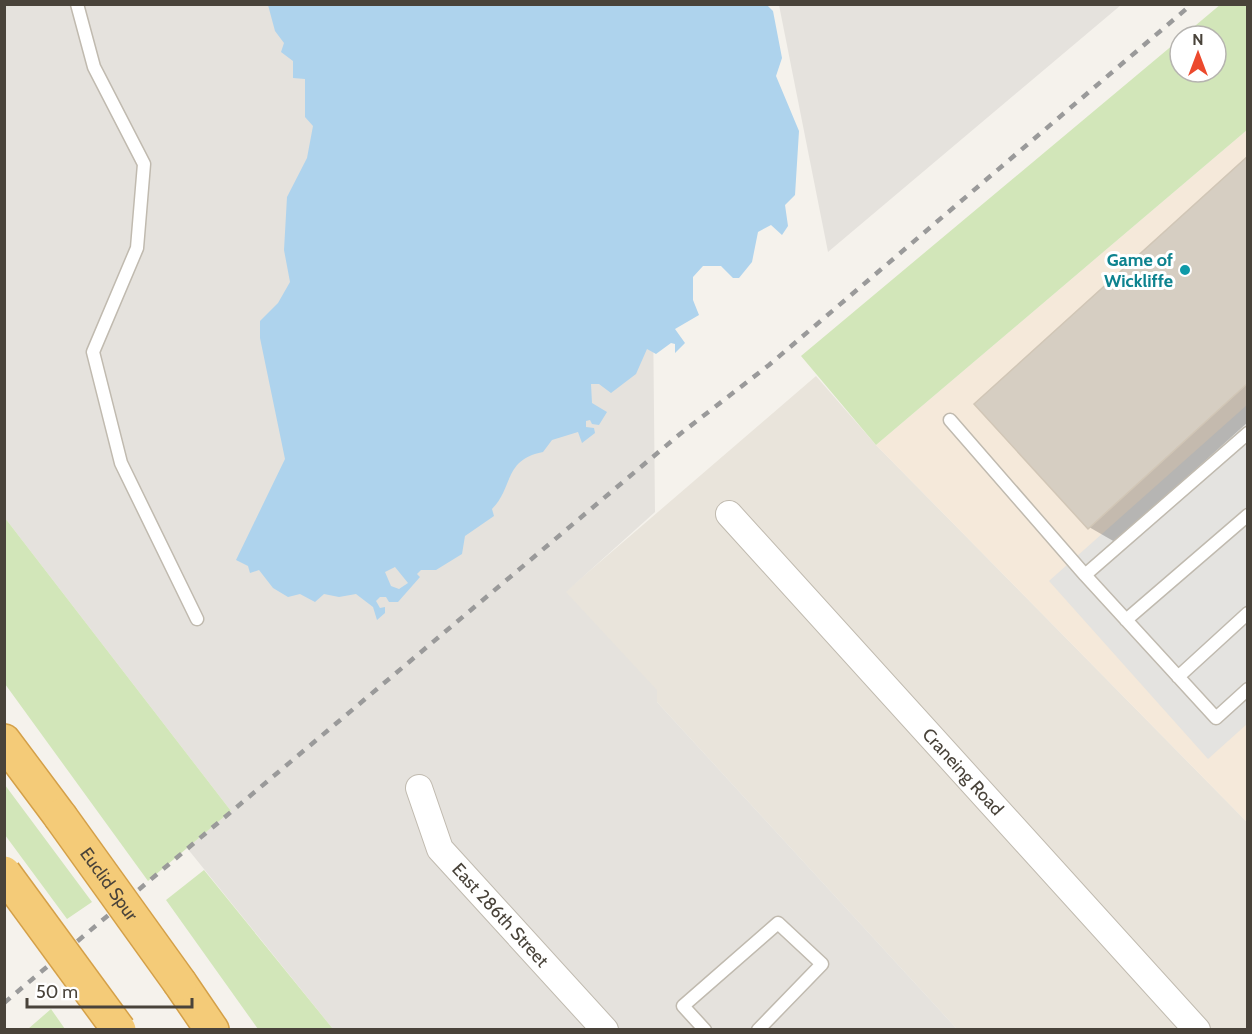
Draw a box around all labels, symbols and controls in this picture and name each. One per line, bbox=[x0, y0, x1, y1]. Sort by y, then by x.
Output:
north arrow bbox=[1168, 24, 1228, 84]
text: N bbox=[1192, 30, 1204, 49]
place label: Game of Wickliffe bbox=[1104, 249, 1173, 292]
marker: Game of Wickliffe bbox=[1178, 263, 1192, 277]
street label: Craneing Road bbox=[918, 723, 1008, 820]
street label: Euclid Spur bbox=[75, 843, 143, 925]
street label: East 286th Street bbox=[447, 859, 553, 972]
scale bar bbox=[27, 971, 192, 1009]
text: 50 m bbox=[36, 981, 78, 1003]

